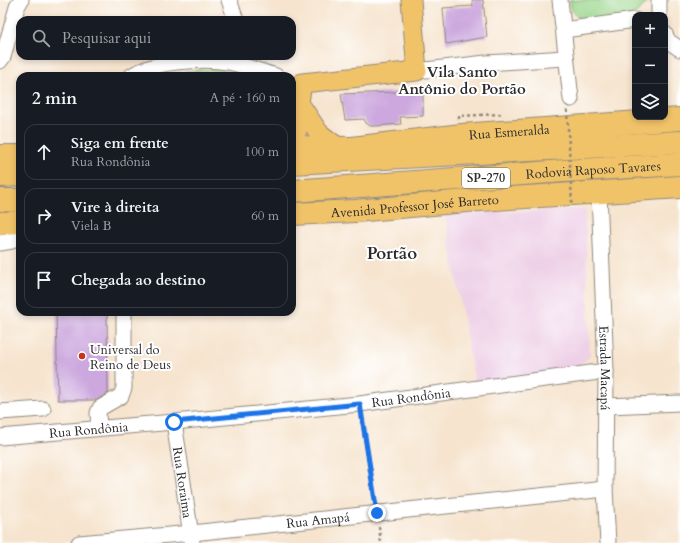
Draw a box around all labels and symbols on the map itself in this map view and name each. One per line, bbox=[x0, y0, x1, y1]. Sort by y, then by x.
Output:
district label: Vila Santo Antônio do Portão bbox=[398, 62, 526, 99]
street label: Rua Esmeralda bbox=[468, 121, 551, 144]
street label: Rodovia Raposo Tavares bbox=[525, 157, 661, 184]
road number: SP-270 bbox=[462, 168, 510, 188]
street label: Avenida Professor José Barreto bbox=[330, 191, 499, 222]
district label: Portão bbox=[367, 242, 417, 265]
street label: Estrada Macapá bbox=[594, 325, 614, 411]
place label: Universal do Reino de Deus bbox=[90, 341, 171, 374]
marker: Universal do Reino de Deus bbox=[77, 351, 87, 361]
street label: Rua Rondônia bbox=[371, 384, 452, 412]
route start bbox=[165, 413, 183, 431]
street label: Rua Rondônia bbox=[48, 418, 129, 443]
street label: Rua Roraima bbox=[168, 446, 196, 520]
route end bbox=[368, 504, 386, 522]
street label: Rua Amapá bbox=[285, 508, 351, 533]

